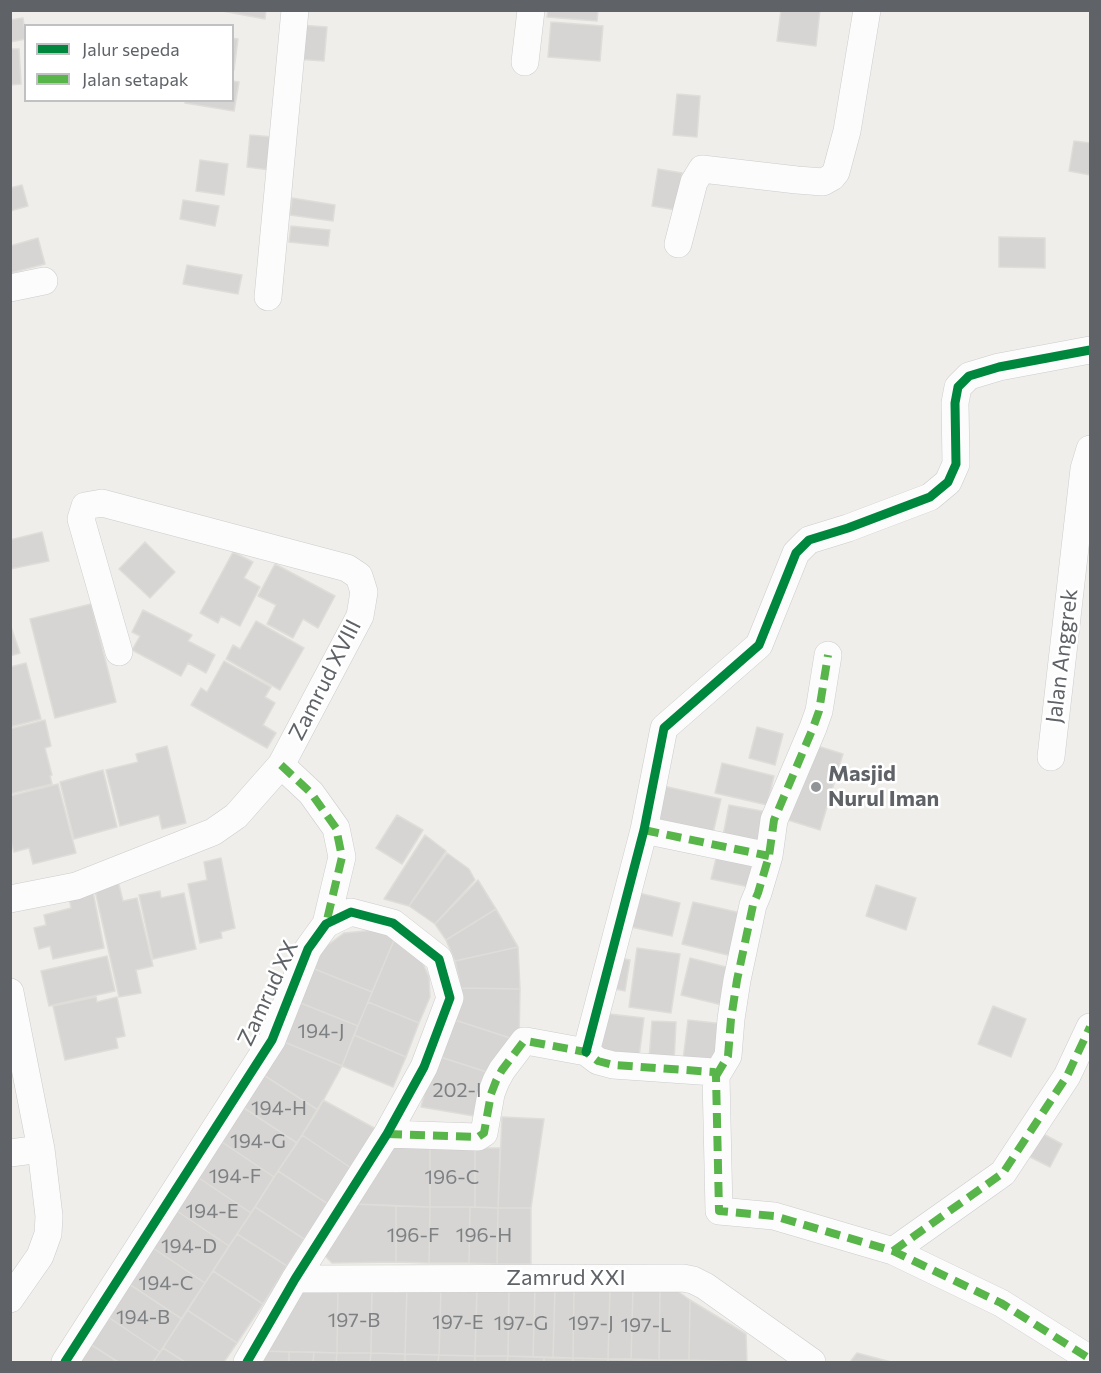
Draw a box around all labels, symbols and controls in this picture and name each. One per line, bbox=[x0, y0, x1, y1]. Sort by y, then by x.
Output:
legend bbox=[24, 24, 234, 102]
text: Jalur sepeda bbox=[82, 38, 180, 60]
text: Jalan setapak bbox=[82, 68, 189, 90]
street label: Jalan Anggrek bbox=[1041, 587, 1083, 725]
street label: Zamrud XVIII bbox=[283, 615, 367, 745]
place label: Masjid Nurul Iman bbox=[828, 761, 939, 812]
marker: Masjid Nurul Iman bbox=[809, 780, 823, 794]
street label: Zamrud XX bbox=[232, 936, 304, 1050]
house number: 194-J bbox=[298, 1019, 344, 1043]
house number: 202-I bbox=[432, 1078, 482, 1102]
house number: 194-H bbox=[251, 1096, 307, 1120]
house number: 194-G bbox=[230, 1129, 286, 1153]
house number: 194-F bbox=[209, 1164, 261, 1188]
house number: 196-C bbox=[425, 1165, 479, 1189]
house number: 194-E bbox=[185, 1199, 239, 1223]
house number: 196-F bbox=[387, 1223, 439, 1247]
house number: 196-H bbox=[456, 1223, 512, 1247]
house number: 194-D bbox=[161, 1234, 217, 1258]
street label: Zamrud XXI bbox=[506, 1265, 626, 1291]
house number: 194-C bbox=[139, 1271, 193, 1295]
house number: 194-B bbox=[116, 1305, 170, 1329]
house number: 197-B bbox=[328, 1308, 380, 1332]
house number: 197-E bbox=[432, 1310, 484, 1334]
house number: 197-G bbox=[494, 1311, 548, 1335]
house number: 197-J bbox=[568, 1311, 614, 1335]
house number: 197-L bbox=[620, 1313, 672, 1337]

